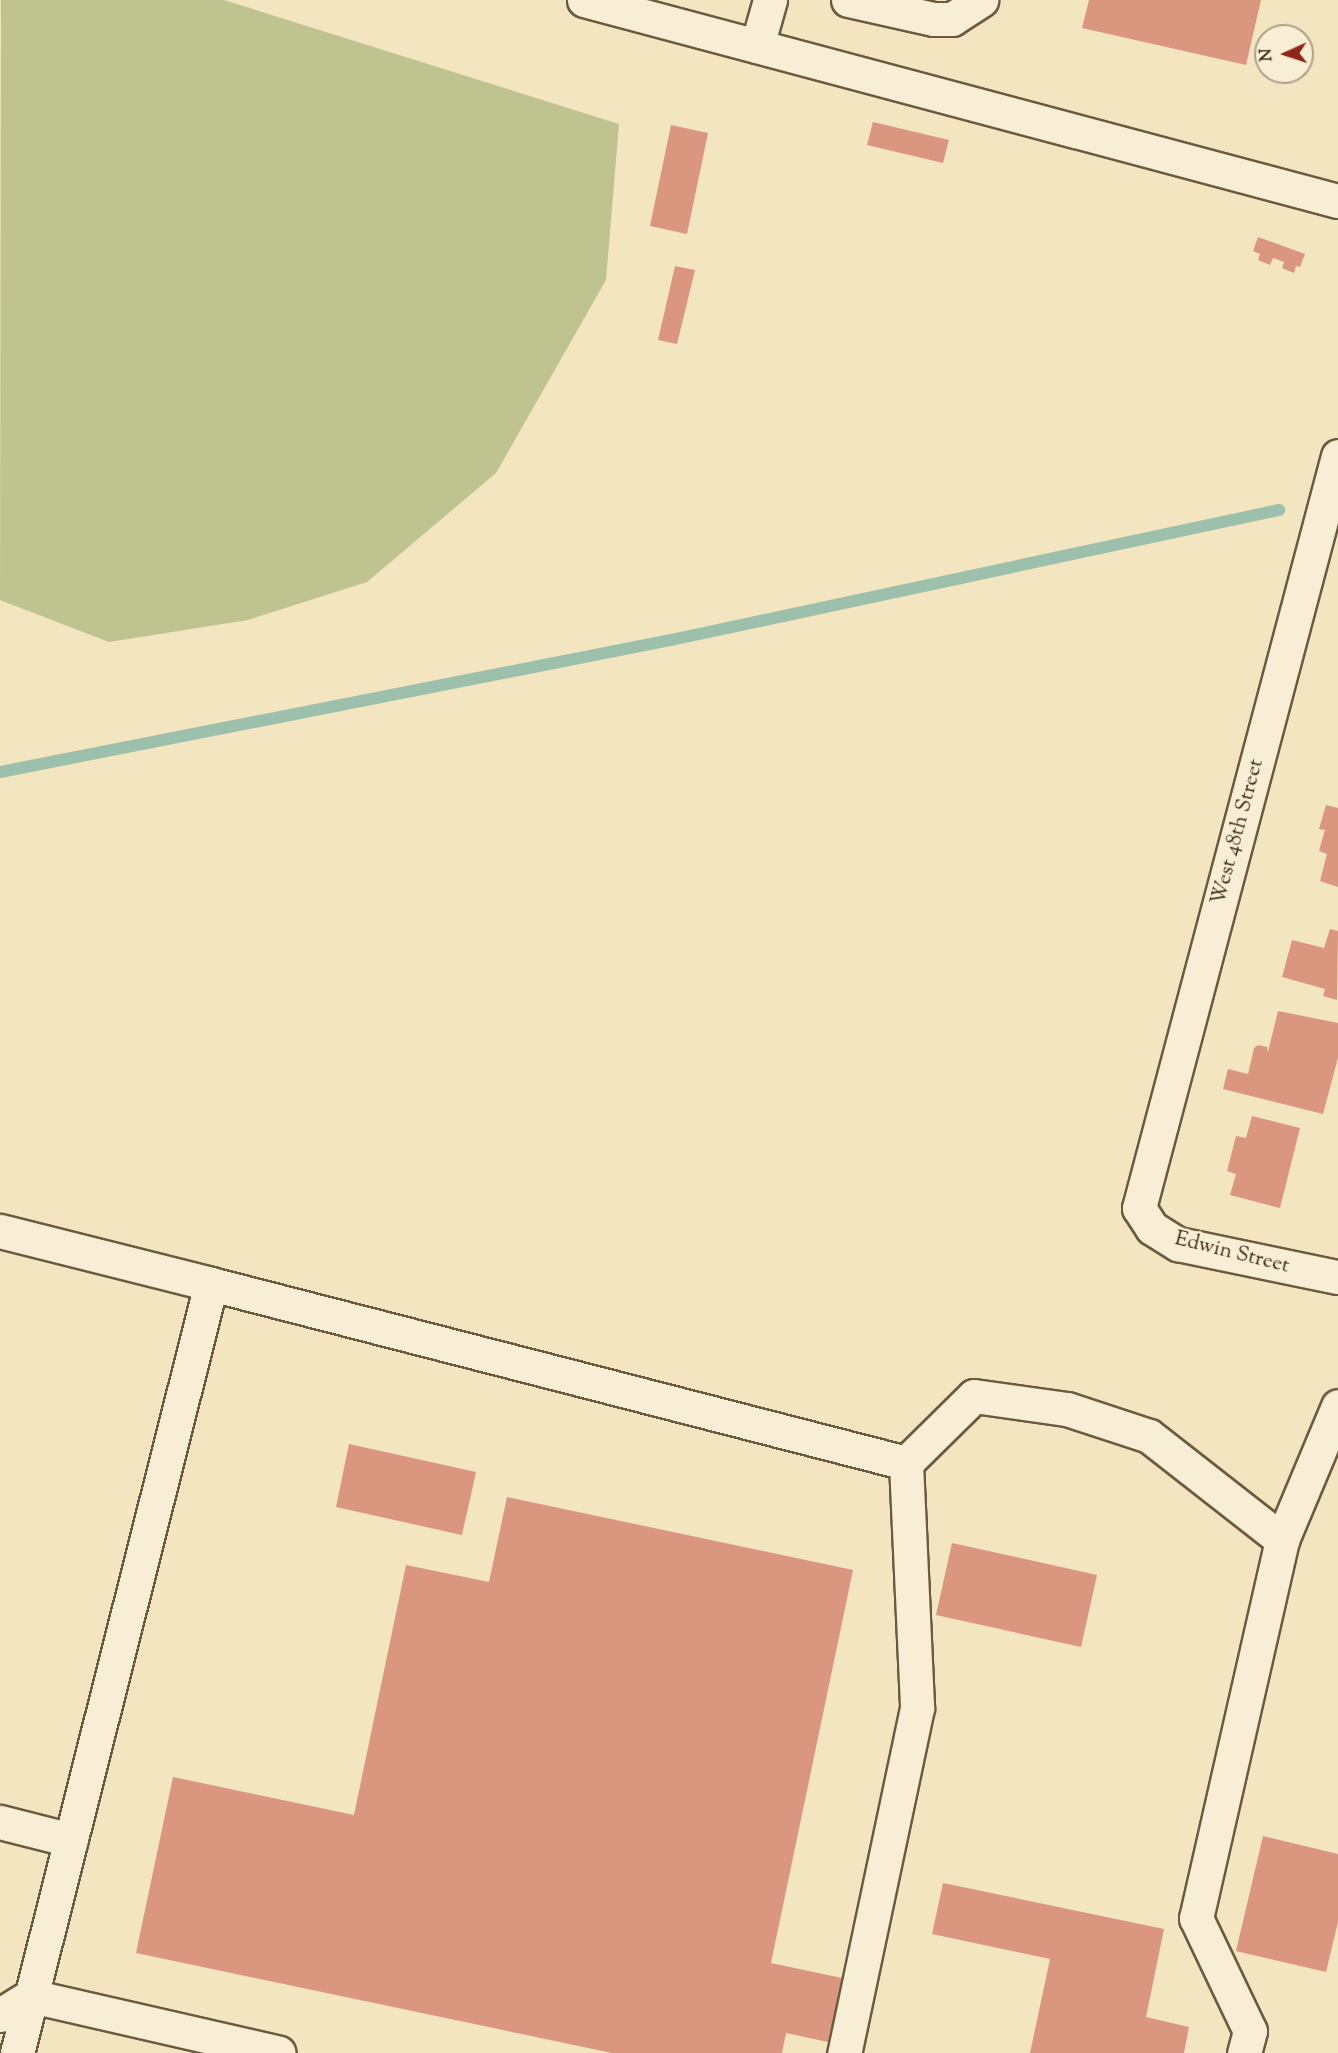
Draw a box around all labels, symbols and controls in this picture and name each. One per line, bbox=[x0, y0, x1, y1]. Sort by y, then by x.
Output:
north arrow bbox=[1254, 24, 1314, 84]
text: N bbox=[1256, 48, 1279, 62]
street label: West 48th Street bbox=[1206, 756, 1270, 908]
street label: Edwin Street bbox=[1172, 1227, 1292, 1279]

